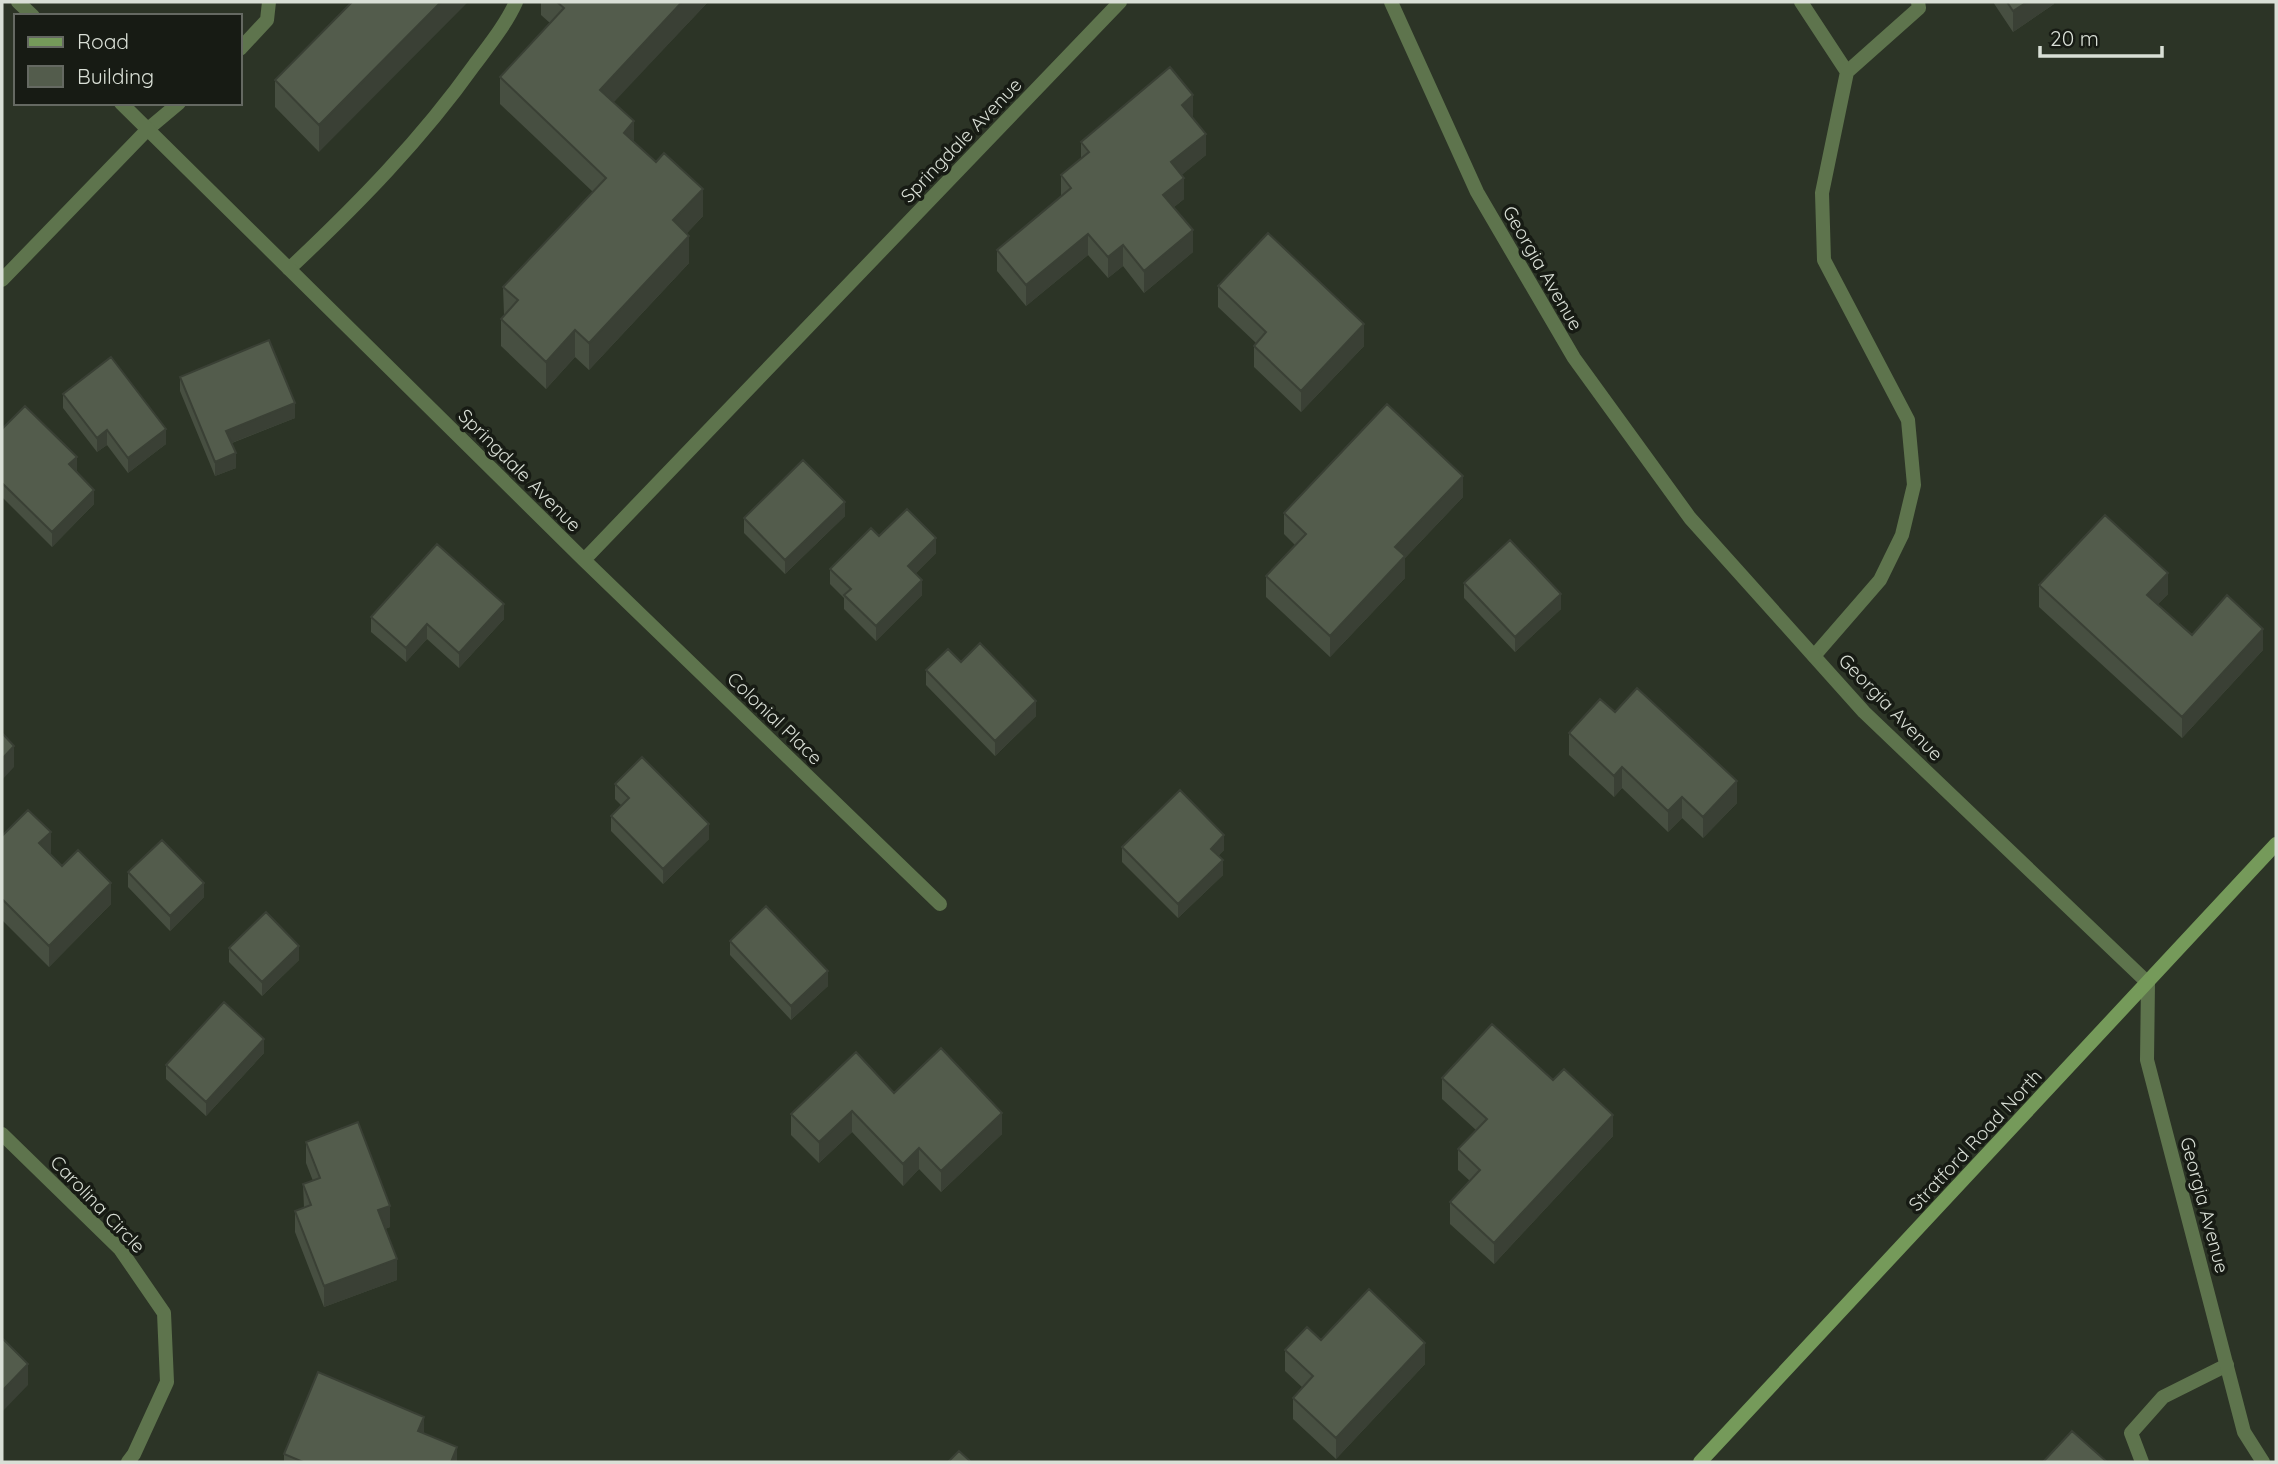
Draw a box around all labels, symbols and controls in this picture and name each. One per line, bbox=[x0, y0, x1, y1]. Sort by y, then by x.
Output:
legend bbox=[14, 14, 242, 105]
scale bar bbox=[2040, 14, 2162, 58]
text: 20 m bbox=[2050, 25, 2099, 51]
text: Road bbox=[77, 28, 129, 54]
text: Building bbox=[77, 63, 154, 89]
street label: Springdale Avenue bbox=[895, 73, 1027, 207]
street label: Georgia Avenue bbox=[1498, 201, 1588, 335]
street label: Springdale Avenue bbox=[453, 403, 587, 537]
street label: Georgia Avenue bbox=[1834, 648, 1948, 766]
street label: Colonial Place bbox=[722, 666, 828, 770]
street label: Stratford Road North bbox=[1903, 1064, 2047, 1216]
street label: Georgia Avenue bbox=[2175, 1134, 2235, 1276]
street label: Carolina Circle bbox=[45, 1150, 151, 1258]

